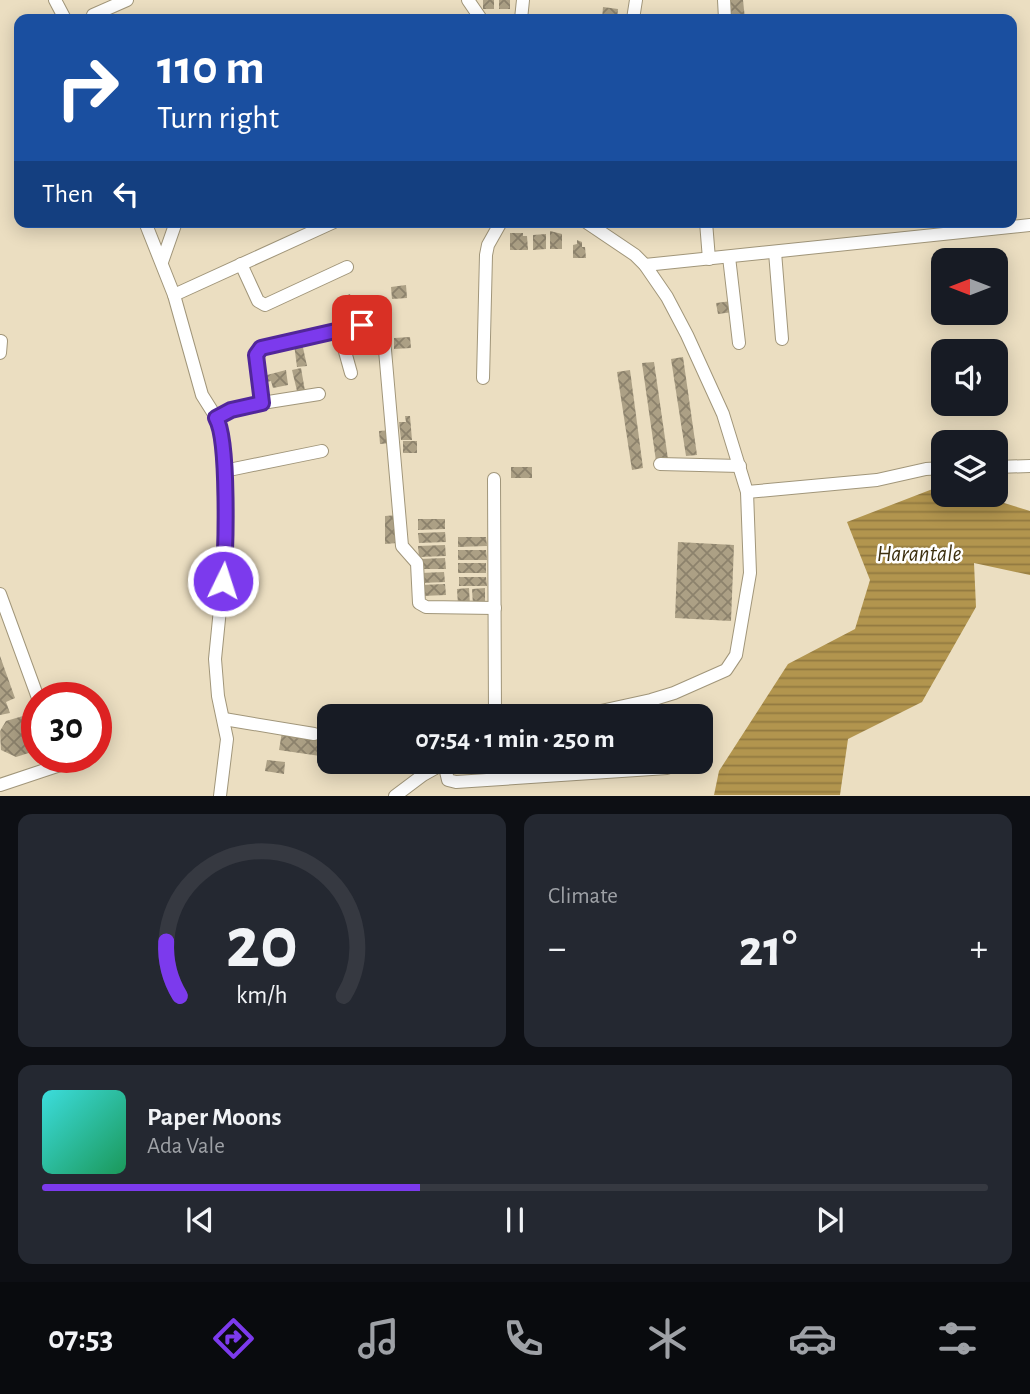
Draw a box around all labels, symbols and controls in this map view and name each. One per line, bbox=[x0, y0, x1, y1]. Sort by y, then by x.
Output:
icon: right bbox=[42, 42, 133, 133]
text: 110 m bbox=[157, 44, 265, 93]
text: Turn right bbox=[157, 102, 279, 134]
icon: left bbox=[107, 175, 145, 213]
text: Then bbox=[42, 181, 93, 207]
north arrow bbox=[931, 248, 1008, 326]
map controls bbox=[931, 248, 1008, 507]
pin bbox=[332, 295, 392, 355]
icon: arrive bbox=[343, 306, 381, 344]
button: sound bbox=[931, 339, 1008, 416]
button: layers bbox=[931, 430, 1008, 507]
water label: Harantale bbox=[877, 543, 962, 566]
position arrow bbox=[186, 544, 260, 618]
speed limit sign: 30 bbox=[21, 682, 112, 773]
text: 07:54 · 1 min · 250 m bbox=[415, 726, 615, 752]
text: Climate bbox=[548, 885, 618, 908]
text: 20 bbox=[226, 909, 298, 982]
text: 21° bbox=[739, 923, 797, 975]
text: − bbox=[548, 930, 566, 968]
text: + bbox=[970, 930, 988, 968]
text: km/h bbox=[236, 983, 288, 1008]
text: Paper Moons bbox=[147, 1104, 282, 1130]
text: Ada Vale bbox=[147, 1135, 225, 1158]
icon: previous bbox=[181, 1201, 219, 1239]
icon: pause bbox=[496, 1201, 534, 1239]
icon: next bbox=[811, 1201, 849, 1239]
icon: directions bbox=[209, 1314, 258, 1363]
icon: music bbox=[354, 1314, 403, 1363]
icon: phone bbox=[499, 1314, 548, 1363]
icon: climate bbox=[643, 1314, 692, 1363]
icon: car bbox=[788, 1314, 837, 1363]
icon: filters bbox=[933, 1314, 982, 1363]
text: 07:53 bbox=[48, 1322, 113, 1354]

